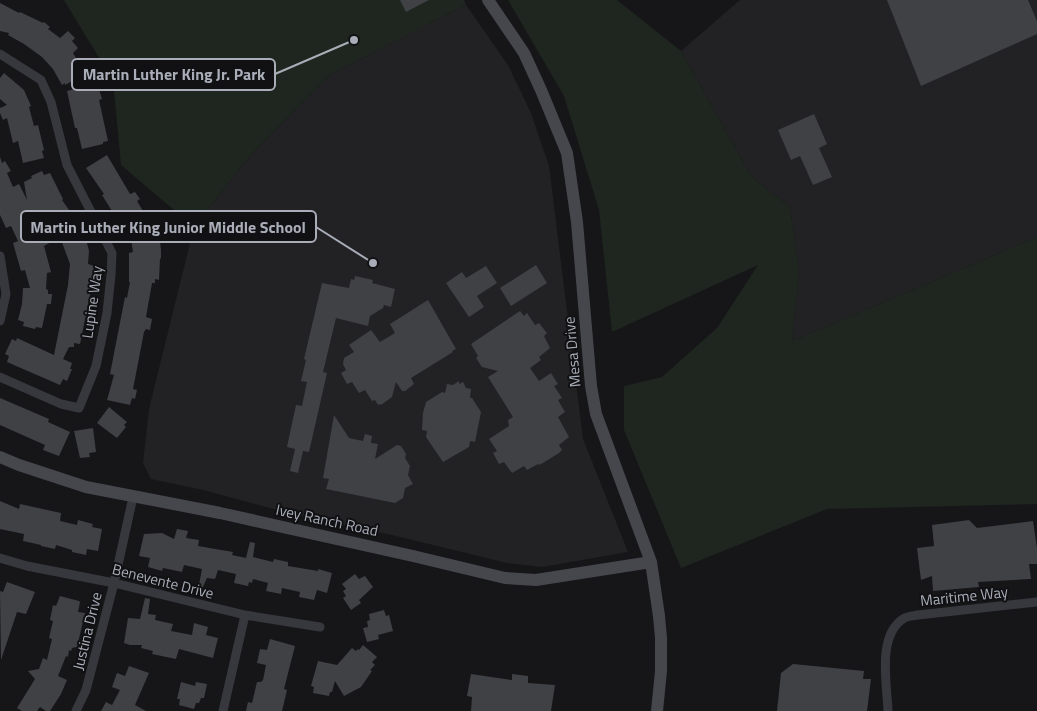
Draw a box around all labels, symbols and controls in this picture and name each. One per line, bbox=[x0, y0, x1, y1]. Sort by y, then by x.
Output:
callout: Martin Luther King Jr. Park bbox=[72, 59, 275, 90]
text: Martin Luther King Jr. Park bbox=[83, 62, 266, 86]
callout: Martin Luther King Junior Middle School bbox=[21, 211, 316, 242]
text: Martin Luther King Junior Middle School bbox=[30, 215, 306, 239]
street label: Lupine Way bbox=[76, 264, 108, 340]
street label: Mesa Drive bbox=[557, 316, 587, 388]
street label: Ivey Ranch Road bbox=[274, 498, 380, 542]
street label: Benevente Drive bbox=[110, 557, 216, 605]
street label: Maritime Way bbox=[919, 580, 1009, 612]
street label: Justina Drive bbox=[66, 590, 108, 672]

